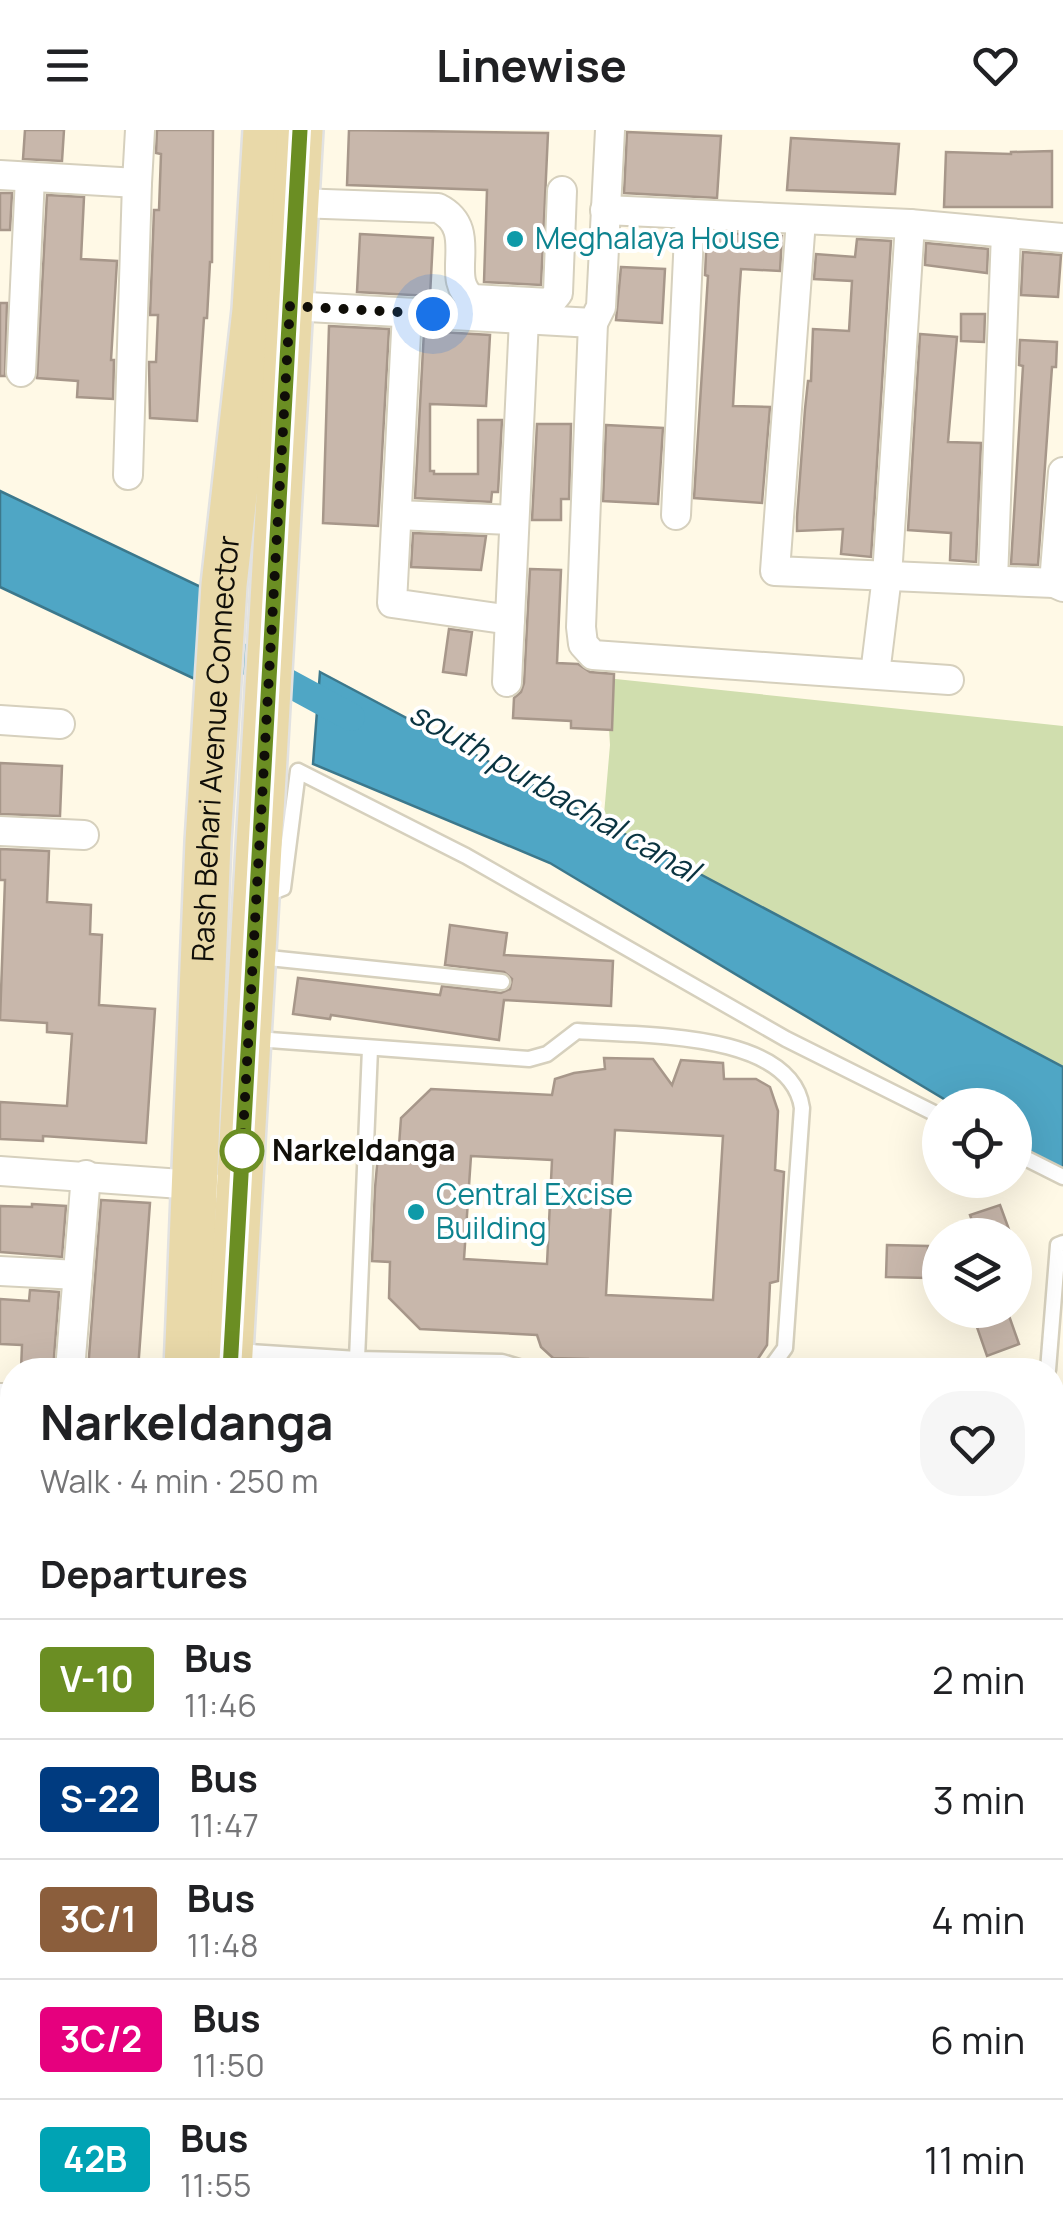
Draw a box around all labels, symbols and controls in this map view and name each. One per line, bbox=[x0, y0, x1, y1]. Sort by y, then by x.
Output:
text: Linewise bbox=[436, 34, 627, 96]
icon: menu bbox=[40, 38, 95, 93]
icon: heart bbox=[968, 38, 1023, 93]
place label: Meghalaya House bbox=[535, 217, 780, 258]
marker: Meghalaya House bbox=[504, 228, 526, 250]
your location bbox=[408, 289, 458, 339]
street label: Rash Behari Avenue Connector bbox=[181, 533, 248, 963]
water label: south purbachal canal bbox=[402, 690, 710, 894]
map controls bbox=[922, 1088, 1032, 1328]
button: locate bbox=[922, 1088, 1032, 1198]
place label: Narkeldanga bbox=[272, 1129, 455, 1170]
marker: Narkeldanga bbox=[221, 1130, 263, 1172]
place label: Central Excise Building bbox=[436, 1173, 633, 1248]
marker: Central Excise Building bbox=[405, 1201, 427, 1223]
button: layers bbox=[922, 1218, 1032, 1328]
text: Narkeldanga bbox=[40, 1389, 333, 1454]
button: heart bbox=[920, 1391, 1025, 1496]
text: Walk · 4 min · 250 m bbox=[40, 1459, 318, 1503]
text: Departures bbox=[40, 1547, 248, 1599]
text: Bus bbox=[184, 1631, 252, 1683]
text: 2 min bbox=[932, 1653, 1025, 1705]
text: V-10 bbox=[60, 1655, 134, 1703]
text: 11:46 bbox=[184, 1683, 257, 1727]
text: Bus bbox=[189, 1751, 258, 1803]
text: 3 min bbox=[933, 1773, 1025, 1825]
text: S-22 bbox=[60, 1775, 139, 1823]
text: 11:47 bbox=[189, 1803, 259, 1847]
text: Bus bbox=[187, 1871, 255, 1923]
text: 4 min bbox=[931, 1893, 1025, 1945]
text: 3C/1 bbox=[60, 1895, 137, 1943]
text: 11:48 bbox=[187, 1923, 259, 1967]
text: Bus bbox=[192, 1991, 261, 2043]
text: 6 min bbox=[930, 2013, 1025, 2065]
text: 3C/2 bbox=[60, 2015, 142, 2063]
text: 11:50 bbox=[192, 2043, 265, 2087]
text: Bus bbox=[180, 2111, 248, 2163]
text: 11 min bbox=[924, 2133, 1025, 2185]
text: 42B bbox=[63, 2135, 127, 2183]
text: 11:55 bbox=[180, 2163, 252, 2207]

